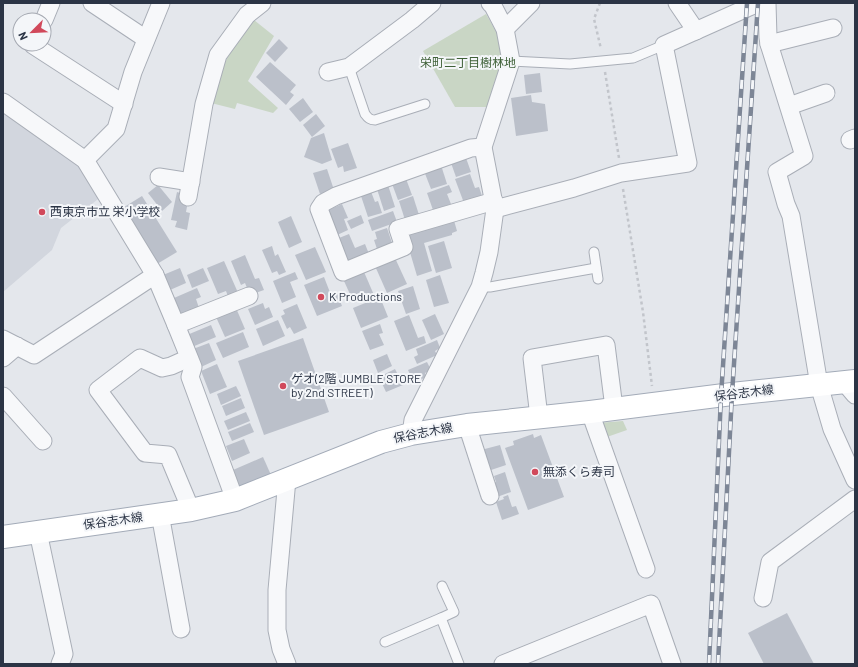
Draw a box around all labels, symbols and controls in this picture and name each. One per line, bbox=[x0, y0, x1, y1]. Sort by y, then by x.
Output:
north arrow bbox=[12, 12, 52, 52]
text: N bbox=[15, 30, 30, 42]
park label: 栄町二丁目樹林地 bbox=[420, 55, 516, 69]
place label: 西東京市立 栄小学校 bbox=[50, 204, 160, 218]
marker: 西東京市立 栄小学校 bbox=[37, 207, 47, 217]
place label: K Productions bbox=[329, 289, 402, 303]
marker: K Productions bbox=[316, 292, 326, 302]
place label: ゲオ(2階 JUMBLE STORE by 2nd STREET) bbox=[291, 371, 421, 399]
marker: ゲオ(2階 JUMBLE STORE by 2nd STREET) bbox=[278, 381, 288, 391]
street label: 保谷志木線 bbox=[713, 381, 775, 403]
street label: 保谷志木線 bbox=[392, 419, 454, 445]
place label: 無添くら寿司 bbox=[543, 464, 615, 478]
marker: 無添くら寿司 bbox=[530, 467, 540, 477]
street label: 保谷志木線 bbox=[82, 509, 144, 531]

